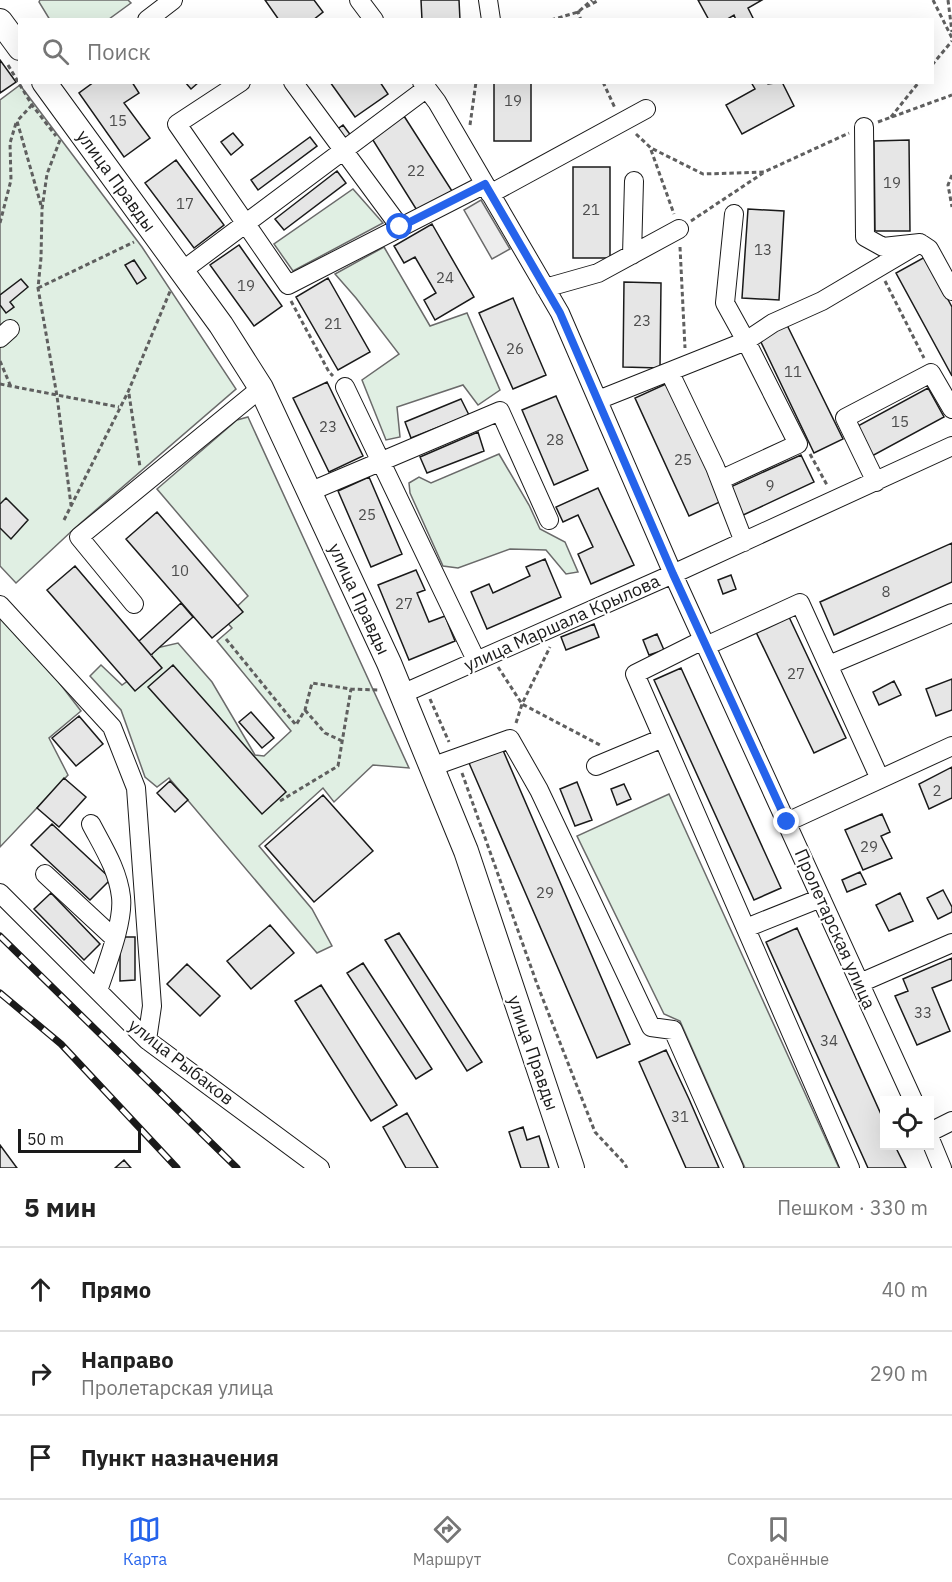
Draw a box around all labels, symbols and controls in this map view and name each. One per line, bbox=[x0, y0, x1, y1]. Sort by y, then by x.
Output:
search box bbox=[18, 18, 934, 84]
icon: search bbox=[39, 35, 72, 68]
text: Поиск bbox=[87, 37, 151, 66]
house number: 19 bbox=[504, 91, 522, 110]
house number: 15 bbox=[109, 111, 127, 130]
street label: улица Правды bbox=[72, 125, 161, 236]
house number: 22 bbox=[407, 161, 425, 180]
house number: 19 bbox=[883, 173, 901, 192]
house number: 17 bbox=[176, 194, 194, 213]
house number: 21 bbox=[582, 200, 600, 219]
route start bbox=[386, 213, 412, 239]
house number: 13 bbox=[754, 240, 772, 259]
house number: 24 bbox=[436, 268, 454, 287]
house number: 19 bbox=[237, 276, 255, 295]
house number: 23 bbox=[633, 311, 651, 330]
house number: 21 bbox=[324, 314, 342, 333]
house number: 26 bbox=[506, 339, 524, 358]
house number: 11 bbox=[784, 362, 802, 381]
house number: 15 bbox=[891, 412, 909, 431]
house number: 23 bbox=[319, 417, 337, 436]
house number: 28 bbox=[546, 430, 564, 449]
house number: 25 bbox=[674, 450, 692, 469]
house number: 9 bbox=[765, 476, 775, 495]
house number: 25 bbox=[358, 505, 376, 524]
street label: улица Правды bbox=[324, 539, 395, 658]
house number: 10 bbox=[171, 561, 189, 580]
street label: улица Маршала Крылова bbox=[460, 569, 664, 676]
house number: 8 bbox=[881, 582, 891, 601]
house number: 27 bbox=[395, 594, 413, 613]
house number: 27 bbox=[787, 664, 805, 683]
house number: 2 bbox=[932, 781, 942, 800]
route end bbox=[773, 808, 799, 834]
house number: 29 bbox=[860, 837, 878, 856]
street label: Пролетарская улица bbox=[790, 845, 881, 1013]
house number: 29 bbox=[536, 883, 554, 902]
street label: улица Правды bbox=[503, 992, 564, 1114]
house number: 33 bbox=[914, 1003, 932, 1022]
street label: улица Рыбаков bbox=[124, 1013, 239, 1110]
house number: 34 bbox=[820, 1031, 838, 1050]
map controls bbox=[880, 1096, 934, 1150]
button: locate bbox=[880, 1096, 934, 1150]
house number: 31 bbox=[671, 1107, 689, 1126]
scale bar bbox=[18, 1126, 141, 1154]
text: 50 m bbox=[27, 1129, 64, 1149]
text: 5 мин bbox=[24, 1190, 96, 1224]
text: Пешком · 330 m bbox=[777, 1194, 928, 1221]
icon: ahead bbox=[24, 1273, 57, 1306]
text: Прямо bbox=[81, 1275, 151, 1304]
text: 40 m bbox=[882, 1276, 928, 1303]
text: Направо bbox=[81, 1345, 174, 1374]
icon: right bbox=[24, 1357, 57, 1390]
text: 290 m bbox=[870, 1360, 928, 1387]
text: Пролетарская улица bbox=[81, 1374, 273, 1401]
icon: arrive bbox=[24, 1441, 57, 1474]
text: Пункт назначения bbox=[81, 1443, 279, 1472]
tab: Карта bbox=[123, 1513, 167, 1569]
tab: Маршрут bbox=[413, 1513, 481, 1569]
tab: Сохранённые bbox=[727, 1513, 829, 1569]

